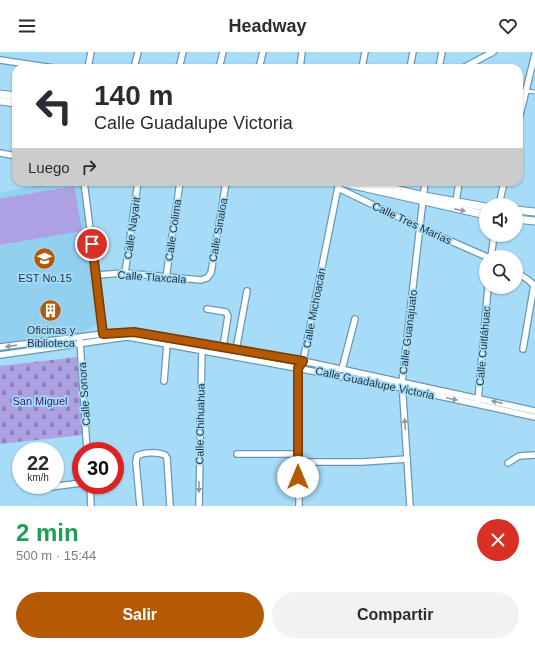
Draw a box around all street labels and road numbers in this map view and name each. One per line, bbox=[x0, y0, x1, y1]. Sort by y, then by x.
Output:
street label: Calle Nayarit bbox=[122, 196, 142, 260]
street label: Calle Sinaloa bbox=[206, 196, 230, 263]
street label: Calle Colima bbox=[163, 197, 183, 262]
street label: Calle Tres Marías bbox=[370, 199, 454, 247]
street label: Calle Michoacán bbox=[300, 267, 328, 349]
street label: Calle Tlaxcala bbox=[117, 269, 188, 285]
street label: Calle Guanajuato bbox=[397, 289, 419, 375]
street label: Calle Cuitláhuac bbox=[474, 305, 493, 386]
street label: Calle Sonora bbox=[76, 361, 92, 426]
street label: Calle Guadalupe Victoria bbox=[314, 365, 437, 402]
street label: Calle Chihuahua bbox=[193, 382, 207, 465]

